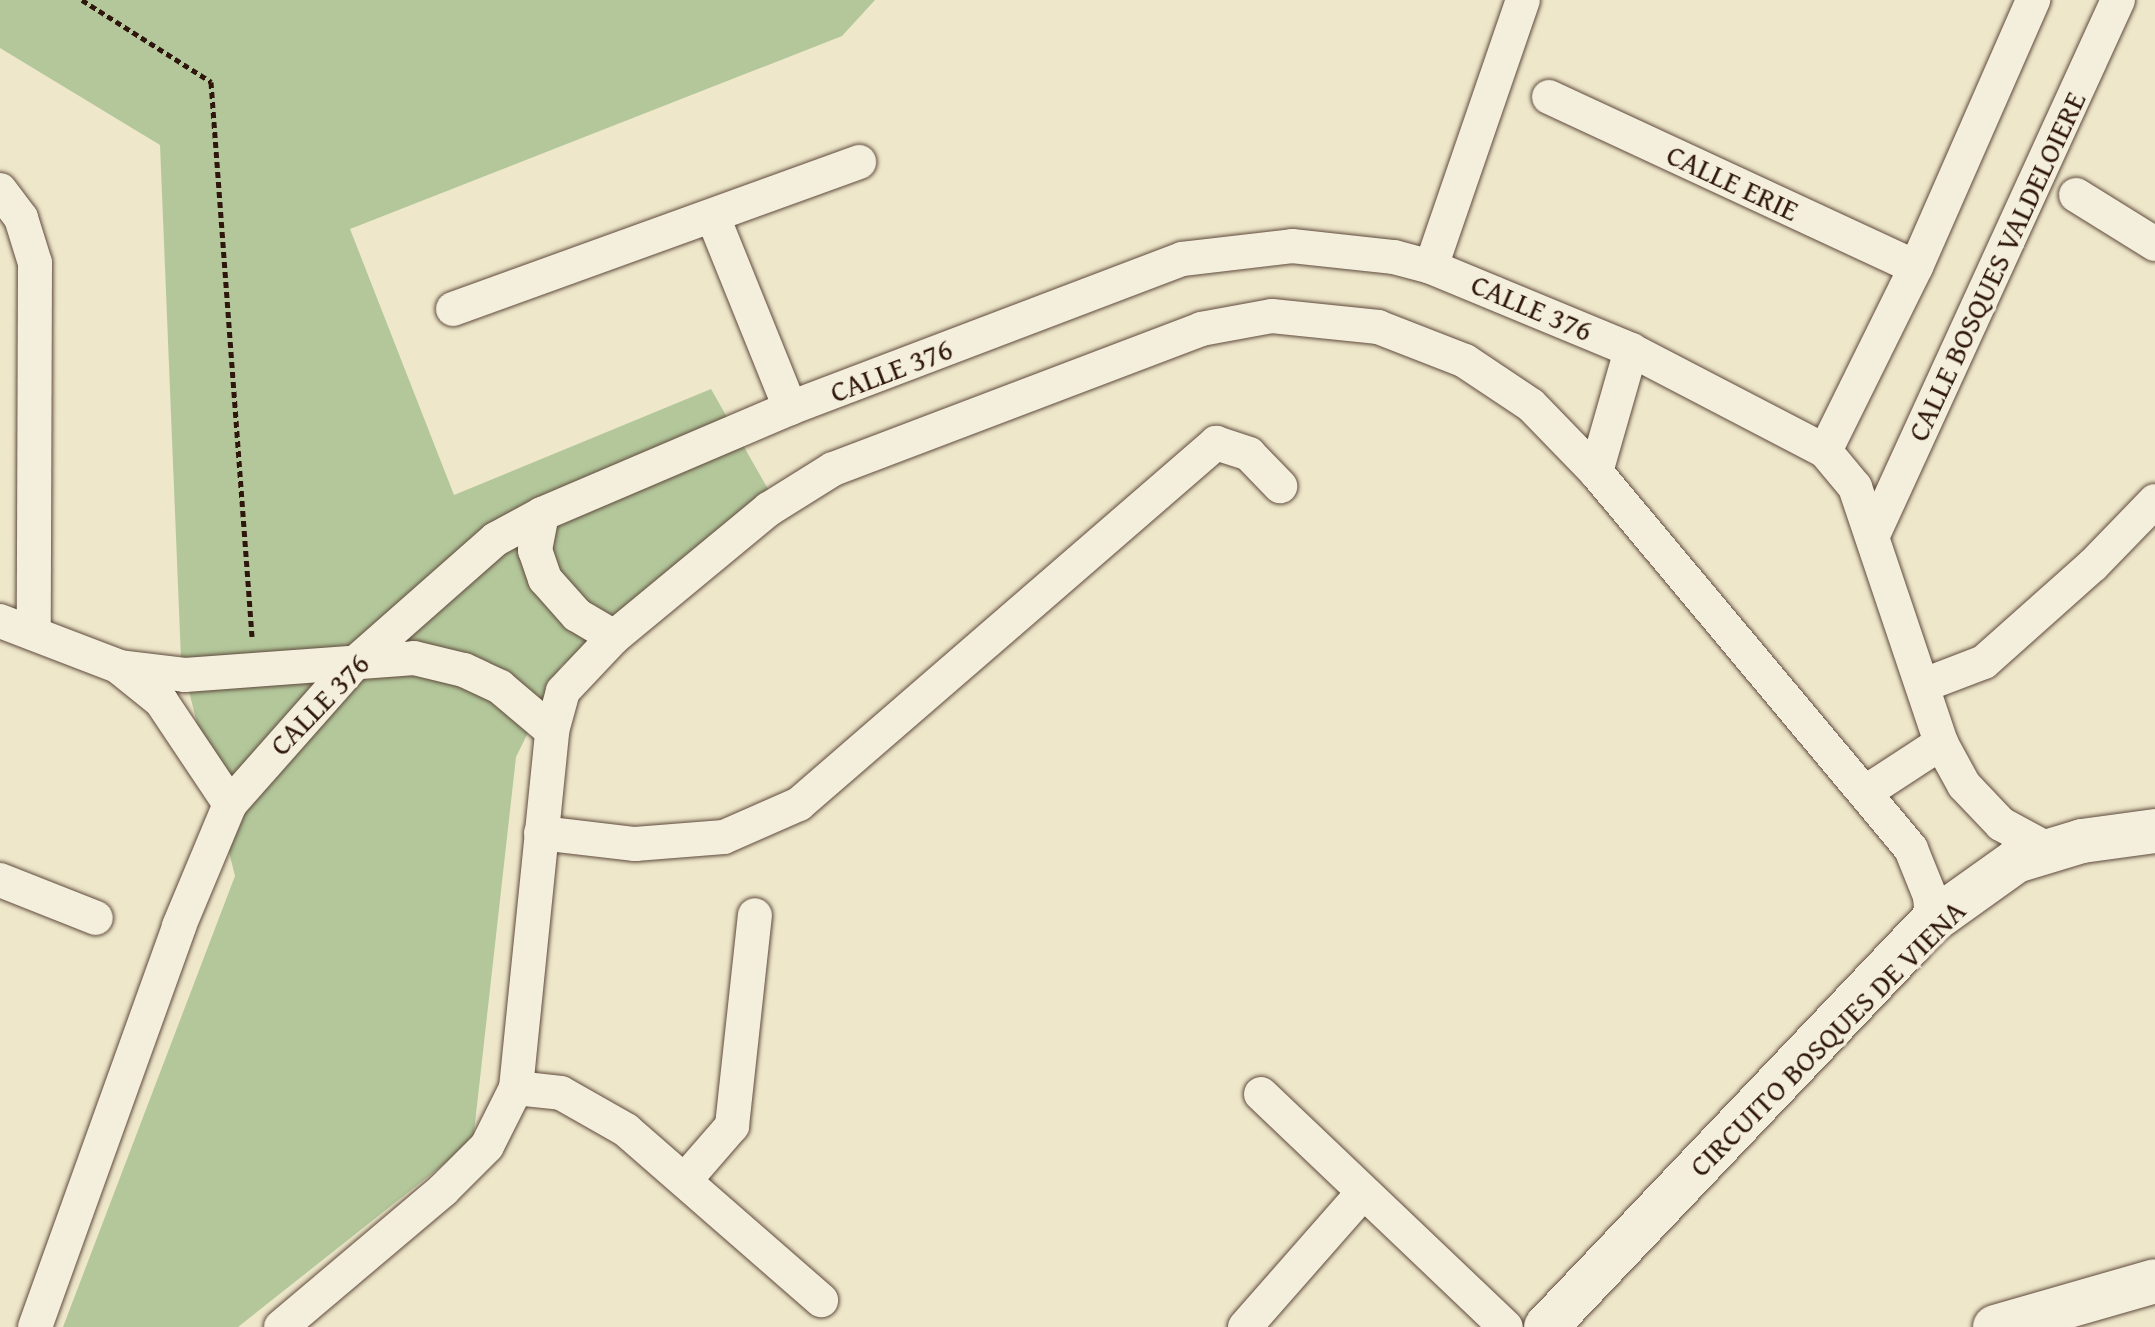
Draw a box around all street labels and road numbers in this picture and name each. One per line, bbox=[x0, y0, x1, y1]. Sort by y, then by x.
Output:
street label: CALLE BOSQUES VALDELOIERE bbox=[1899, 85, 2093, 447]
street label: CALLE ERIE bbox=[1661, 136, 1805, 228]
street label: CALLE 376 bbox=[1466, 265, 1598, 349]
street label: CALLE 376 bbox=[825, 330, 957, 410]
street label: CALLE 376 bbox=[262, 645, 376, 763]
street label: CIRCUITO BOSQUES DE VIENA bbox=[1681, 892, 1973, 1184]

